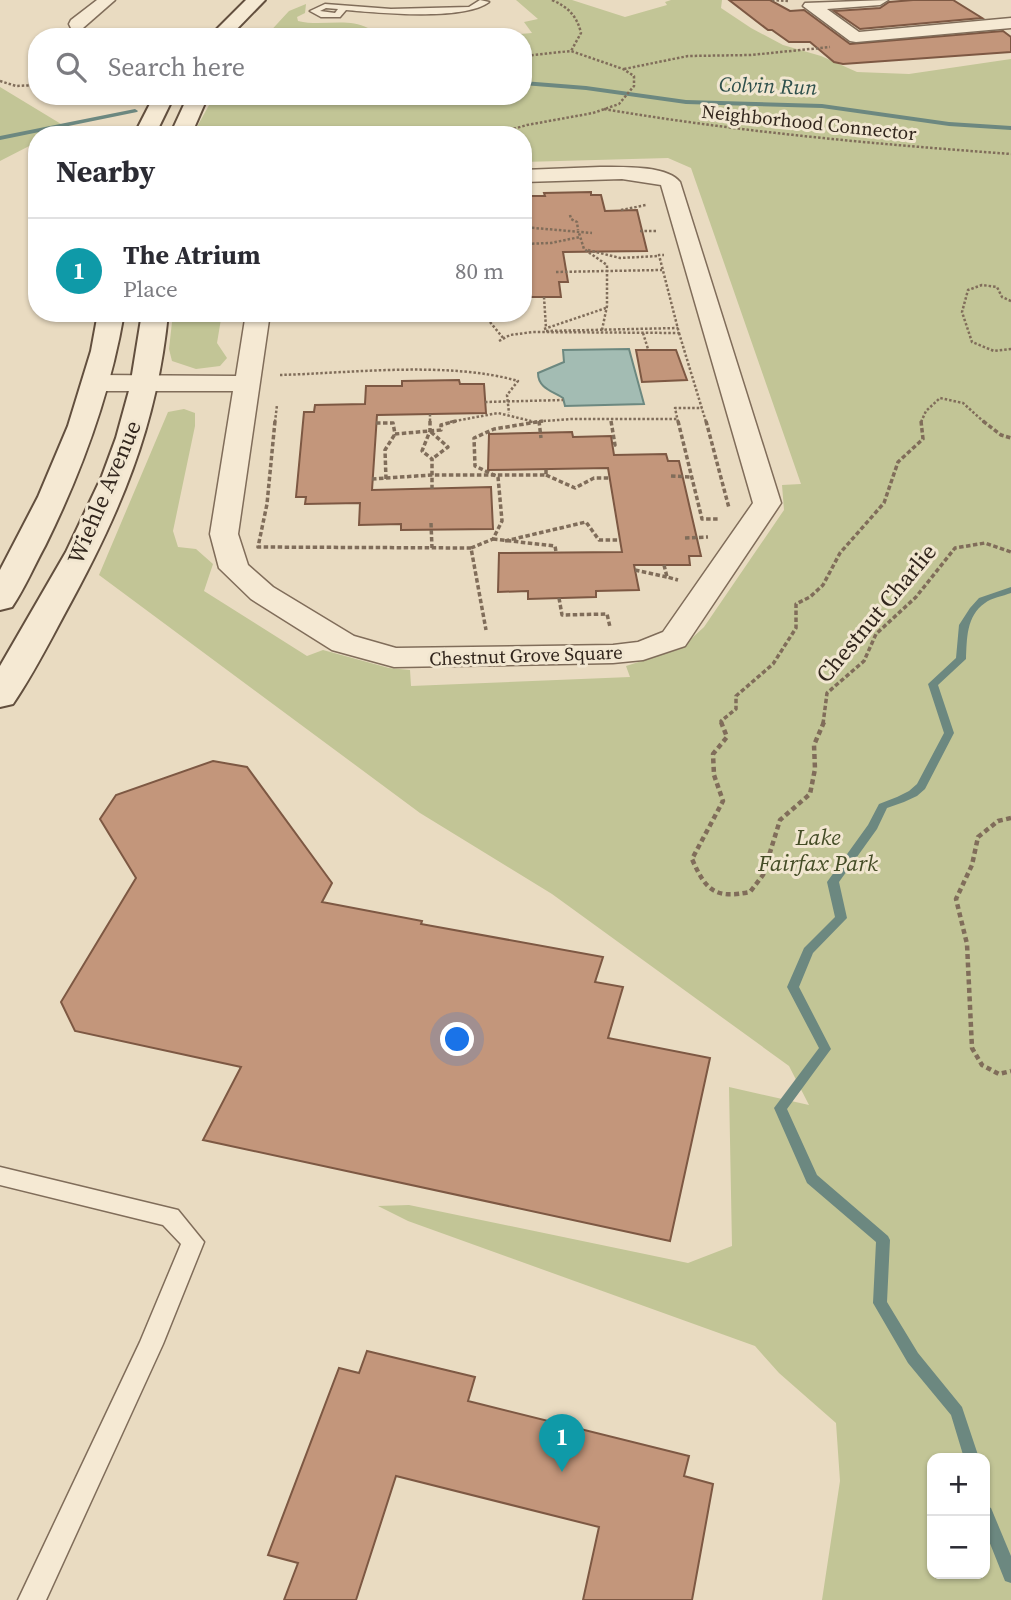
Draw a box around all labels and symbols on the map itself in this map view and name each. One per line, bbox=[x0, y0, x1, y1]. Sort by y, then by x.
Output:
water label: Colvin Run bbox=[718, 69, 818, 102]
street label: Neighborhood Connector bbox=[700, 98, 918, 146]
street label: Wiehle Avenue bbox=[59, 415, 149, 569]
street label: Chestnut Charlie bbox=[808, 537, 944, 689]
street label: Chestnut Grove Square bbox=[429, 639, 623, 671]
park label: Lake Fairfax Park bbox=[757, 821, 878, 879]
your location bbox=[440, 1022, 474, 1056]
pin: 1 bbox=[539, 1414, 585, 1472]

